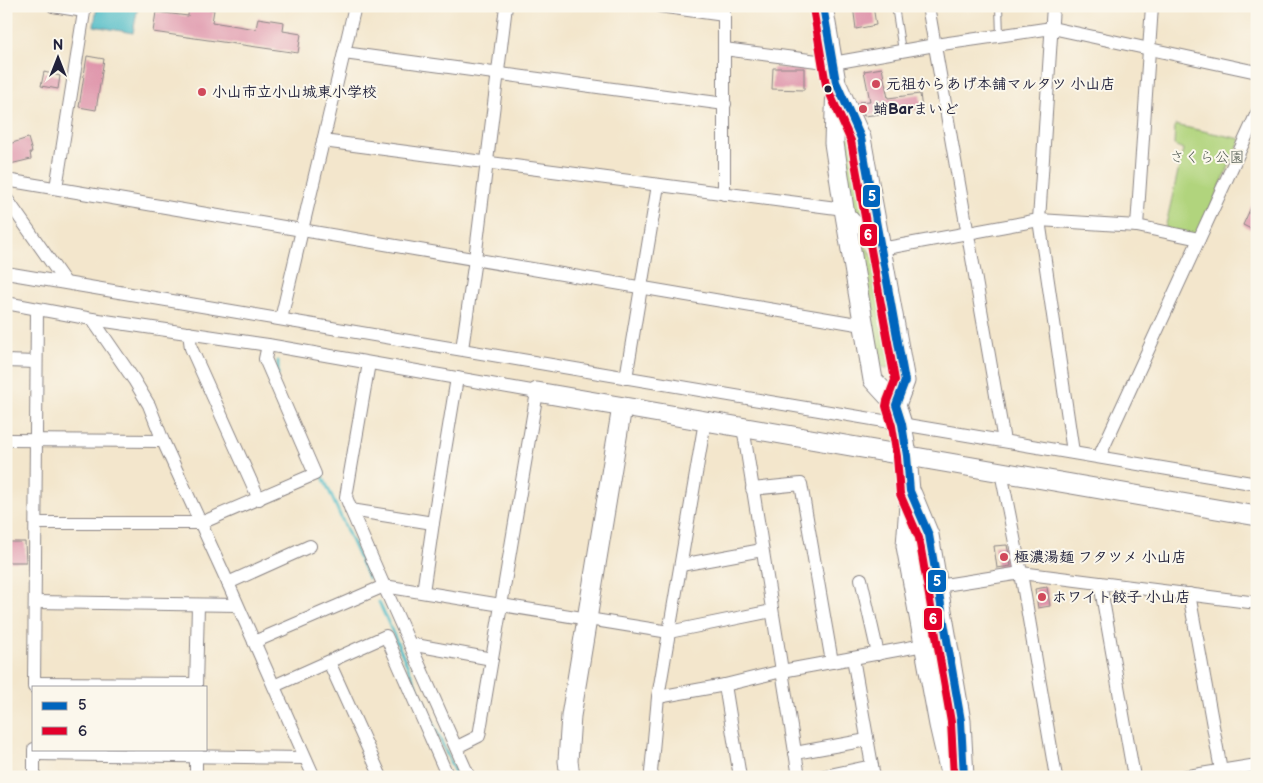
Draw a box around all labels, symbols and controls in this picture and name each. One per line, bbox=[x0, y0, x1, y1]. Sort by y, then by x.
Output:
north arrow bbox=[32, 32, 82, 82]
text: N bbox=[53, 37, 63, 54]
place label: 元祖からあげ本舗マルタツ 小山店 bbox=[886, 75, 1116, 94]
marker: 元祖からあげ本舗マルタツ 小山店 bbox=[870, 78, 882, 90]
place label: 小山市立小山城東小学校 bbox=[212, 83, 377, 102]
unlabelled marker bbox=[823, 84, 833, 94]
marker: 小山市立小山城東小学校 bbox=[196, 86, 208, 98]
place label: 蛸Barまいど bbox=[873, 100, 958, 119]
marker: 蛸Barまいど bbox=[857, 103, 869, 115]
park label: さくら公園 bbox=[1169, 148, 1245, 167]
line badge: 5 bbox=[862, 184, 881, 208]
text: 5 bbox=[868, 188, 876, 205]
line badge: 6 bbox=[859, 223, 878, 247]
text: 6 bbox=[864, 227, 872, 244]
place label: 極濃湯麺 フタツメ 小山店 bbox=[1014, 548, 1187, 567]
marker: 極濃湯麺 フタツメ 小山店 bbox=[998, 551, 1010, 563]
line badge: 5 bbox=[927, 569, 947, 593]
text: 5 bbox=[933, 573, 941, 590]
place label: ホワイト餃子 小山店 bbox=[1052, 588, 1191, 607]
marker: ホワイト餃子 小山店 bbox=[1036, 591, 1048, 603]
line badge: 6 bbox=[923, 607, 943, 631]
text: 6 bbox=[929, 611, 937, 628]
legend bbox=[32, 686, 208, 750]
text: 5 bbox=[78, 696, 87, 715]
text: 6 bbox=[78, 722, 87, 741]

